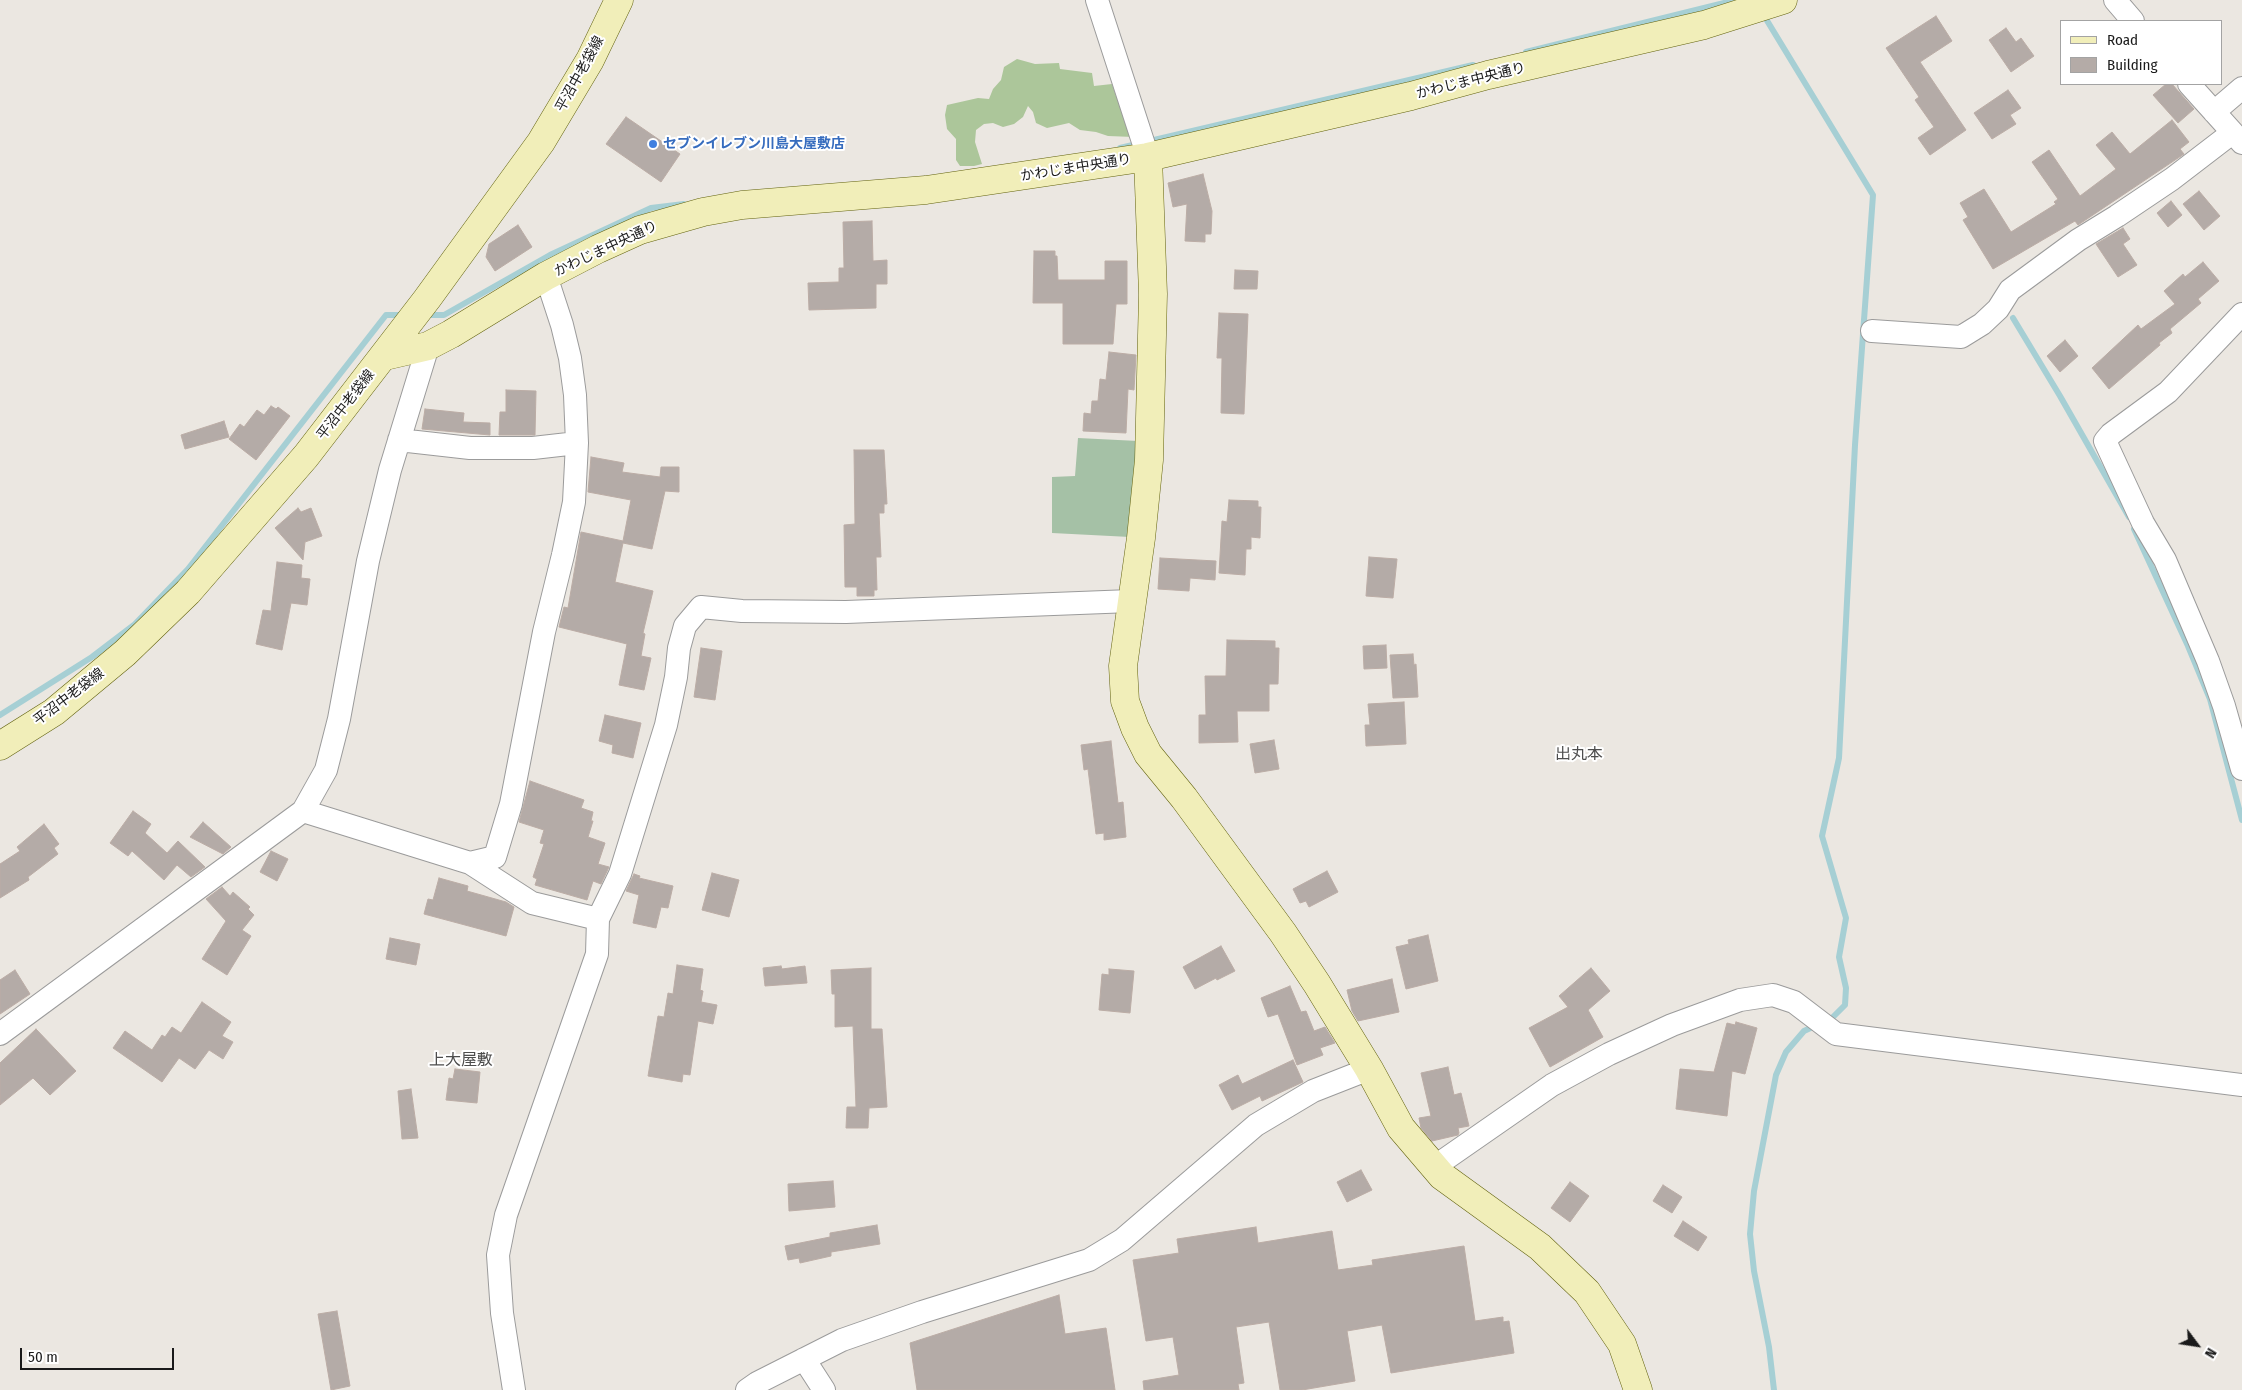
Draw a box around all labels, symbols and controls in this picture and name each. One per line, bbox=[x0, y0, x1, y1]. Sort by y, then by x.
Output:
legend bbox=[2060, 20, 2222, 85]
text: Road bbox=[2107, 31, 2138, 49]
street label: 平沼中老袋線 bbox=[552, 33, 608, 115]
text: Building bbox=[2107, 56, 2158, 74]
street label: かわじま中央通り bbox=[1415, 59, 1527, 103]
place label: セブンイレブン川島大屋敷店 bbox=[663, 136, 845, 152]
marker: セブンイレブン川島大屋敷店 bbox=[647, 138, 659, 150]
street label: かわじま中央通り bbox=[1019, 151, 1133, 185]
street label: かわじま中央通り bbox=[552, 218, 660, 280]
street label: 平沼中老袋線 bbox=[314, 367, 378, 443]
street label: 平沼中老袋線 bbox=[30, 665, 108, 729]
district label: 出丸本 bbox=[1555, 745, 1603, 765]
district label: 上大屋敷 bbox=[429, 1051, 493, 1071]
north arrow bbox=[2172, 1320, 2222, 1370]
scale bar bbox=[22, 1338, 176, 1370]
text: N bbox=[2201, 1345, 2220, 1361]
text: 50 m bbox=[28, 1348, 58, 1366]

